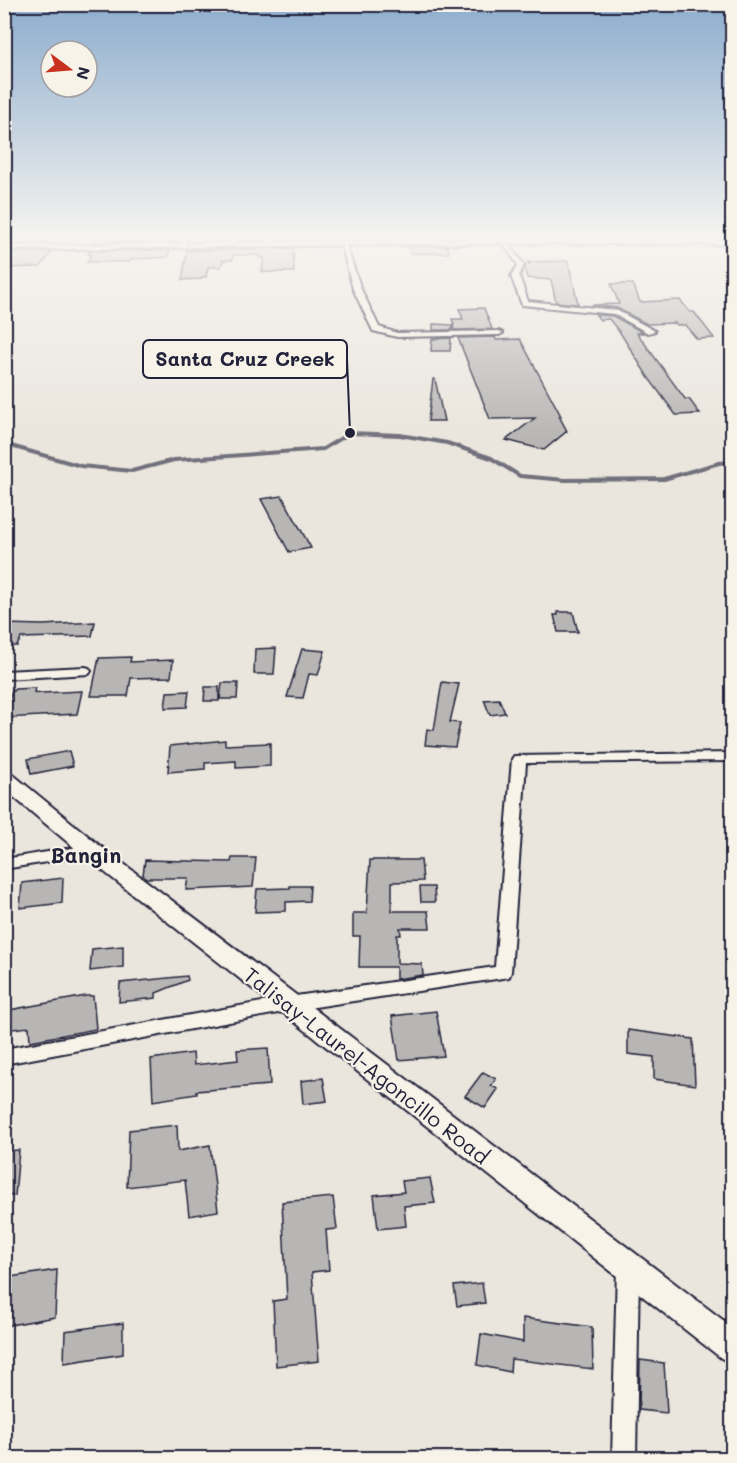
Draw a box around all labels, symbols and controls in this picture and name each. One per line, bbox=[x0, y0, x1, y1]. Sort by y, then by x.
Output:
north arrow bbox=[39, 39, 99, 99]
text: N bbox=[72, 65, 96, 82]
callout: Santa Cruz Creek bbox=[143, 340, 347, 378]
text: Santa Cruz Creek bbox=[155, 345, 335, 371]
district label: Bangin bbox=[51, 841, 121, 868]
street label: Talisay-Laurel-Agoncillo Road bbox=[239, 961, 495, 1169]

